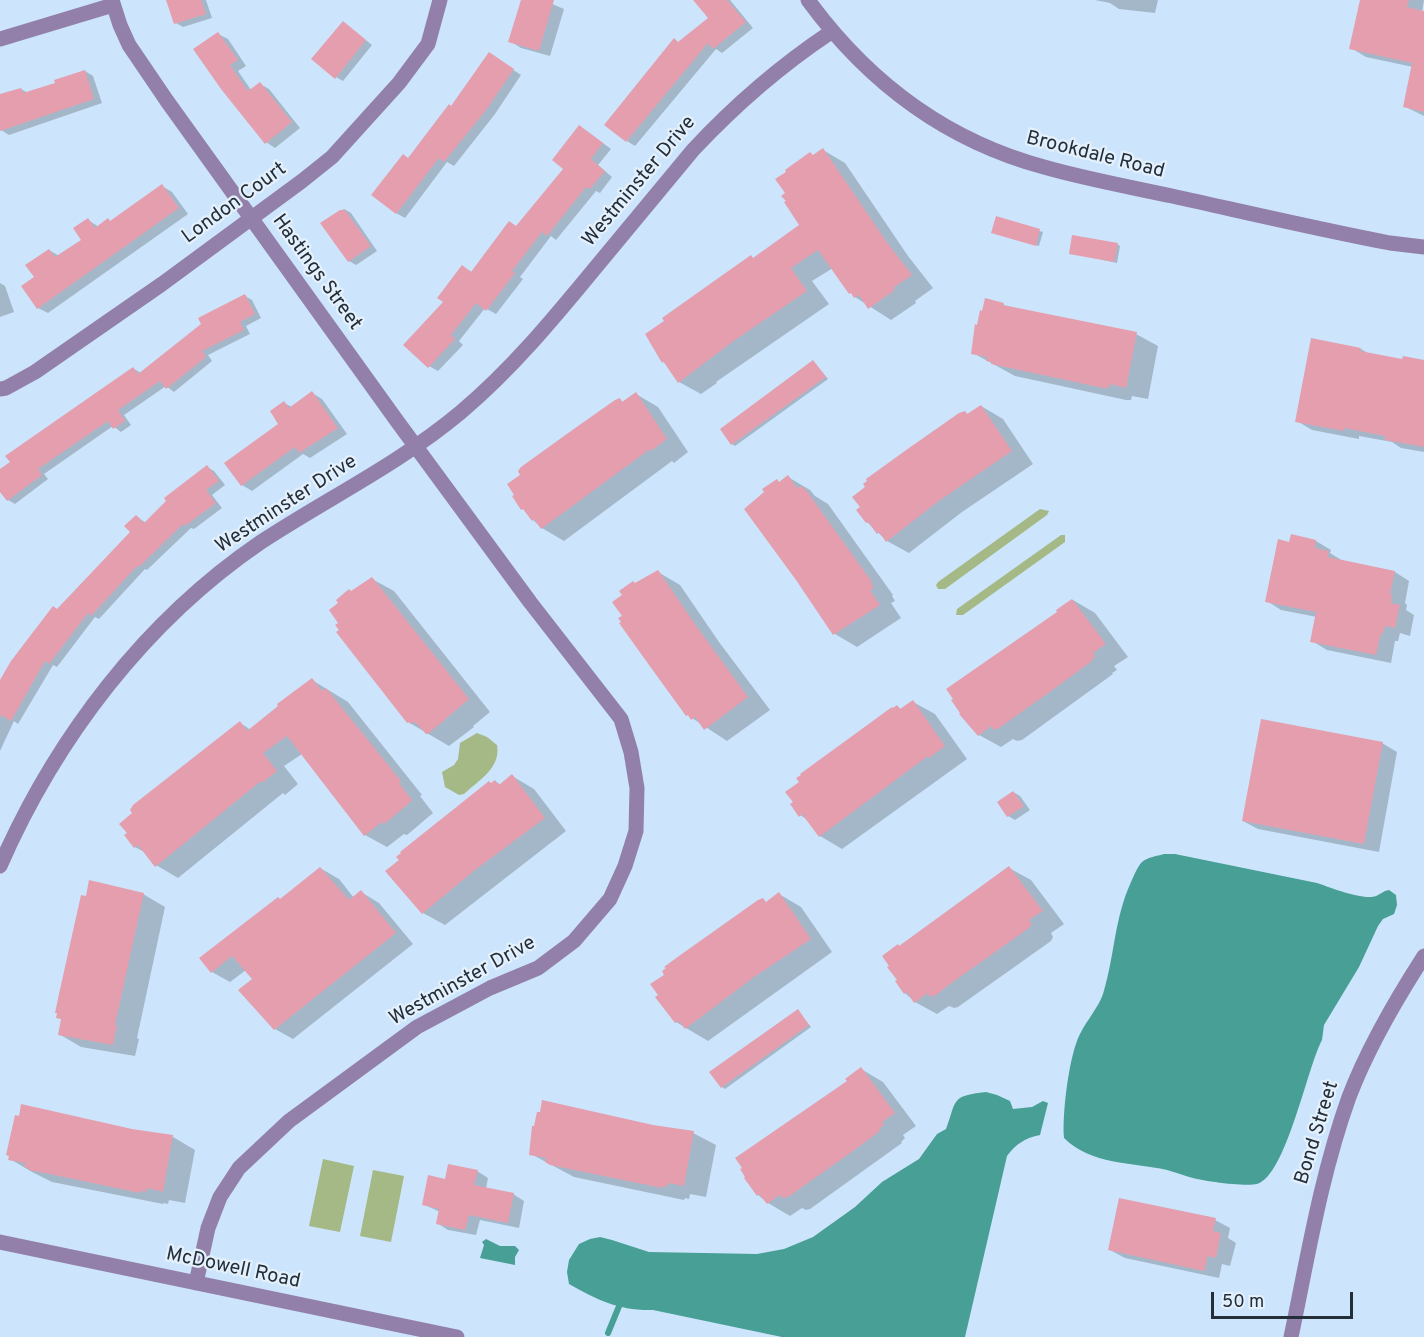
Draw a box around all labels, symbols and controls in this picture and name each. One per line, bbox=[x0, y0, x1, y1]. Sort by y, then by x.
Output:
street label: Westminster Drive bbox=[578, 112, 702, 252]
street label: Brookdale Road bbox=[1023, 127, 1167, 185]
street label: London Court bbox=[178, 158, 292, 250]
street label: Hastings Street bbox=[266, 210, 366, 336]
street label: Westminster Drive bbox=[212, 450, 362, 560]
street label: Westminster Drive bbox=[386, 932, 540, 1032]
street label: Bond Street bbox=[1291, 1078, 1345, 1188]
street label: McDowell Road bbox=[164, 1243, 302, 1295]
scale bar bbox=[1214, 1280, 1356, 1318]
text: 50 m bbox=[1222, 1291, 1264, 1314]

